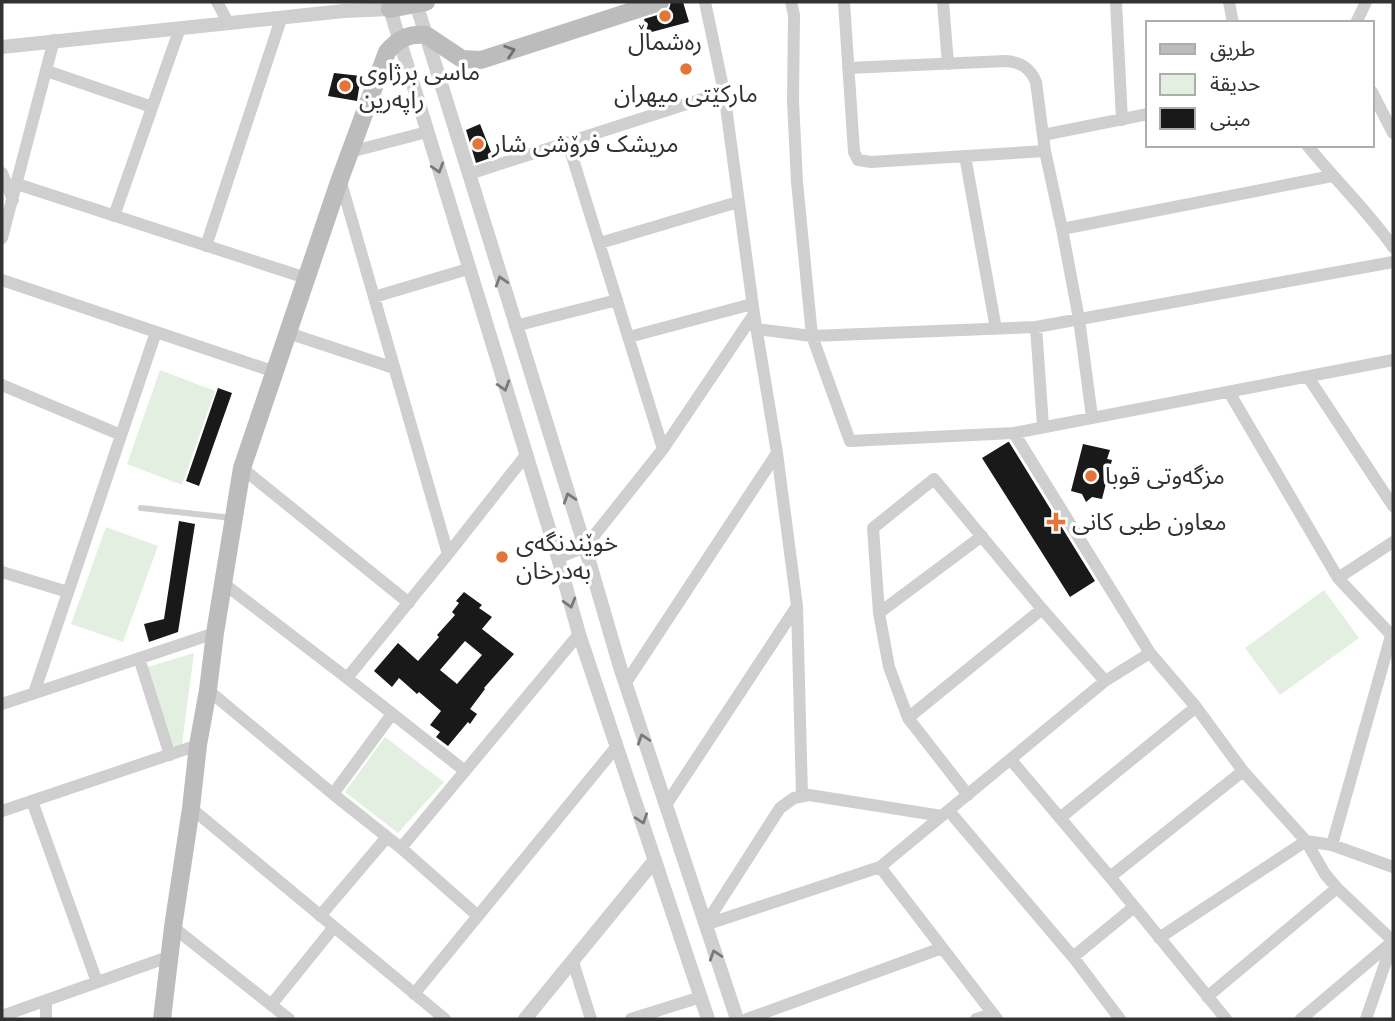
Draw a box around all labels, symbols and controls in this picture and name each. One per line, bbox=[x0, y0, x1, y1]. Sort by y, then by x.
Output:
marker: رەشماڵ bbox=[657, 8, 673, 24]
legend bbox=[1146, 21, 1374, 147]
place label: رەشماڵ bbox=[628, 24, 702, 56]
text: طريق bbox=[1210, 36, 1255, 62]
one-way arrow bbox=[503, 45, 515, 59]
place label: ماسی برژاوی راپەرین bbox=[359, 57, 480, 115]
marker: مارکێتی میهران bbox=[678, 61, 694, 77]
text: حديقة bbox=[1210, 71, 1260, 96]
marker: ماسی برژاوی راپەرین bbox=[337, 78, 353, 94]
place label: مارکێتی میهران bbox=[614, 79, 758, 108]
text: مبنى bbox=[1210, 106, 1251, 131]
place label: مریشک فرۆشی شار bbox=[491, 129, 679, 158]
marker: مریشک فرۆشی شار bbox=[470, 136, 486, 152]
one-way arrow bbox=[429, 162, 444, 174]
one-way arrow bbox=[494, 275, 509, 287]
one-way arrow bbox=[496, 379, 511, 391]
place label: مزگەوتی قوبا bbox=[1105, 461, 1225, 490]
marker: مزگەوتی قوبا bbox=[1083, 468, 1099, 484]
one-way arrow bbox=[563, 492, 577, 505]
place label: معاون طبی کانی bbox=[1072, 507, 1227, 536]
marker: معاون طبی کانی bbox=[1046, 512, 1066, 532]
place label: خوێندنگەی بەدرخان bbox=[516, 528, 618, 585]
marker: خوێندنگەی بەدرخان bbox=[494, 549, 510, 565]
one-way arrow bbox=[562, 597, 577, 609]
one-way arrow bbox=[637, 733, 652, 745]
one-way arrow bbox=[633, 813, 648, 825]
one-way arrow bbox=[709, 949, 724, 961]

